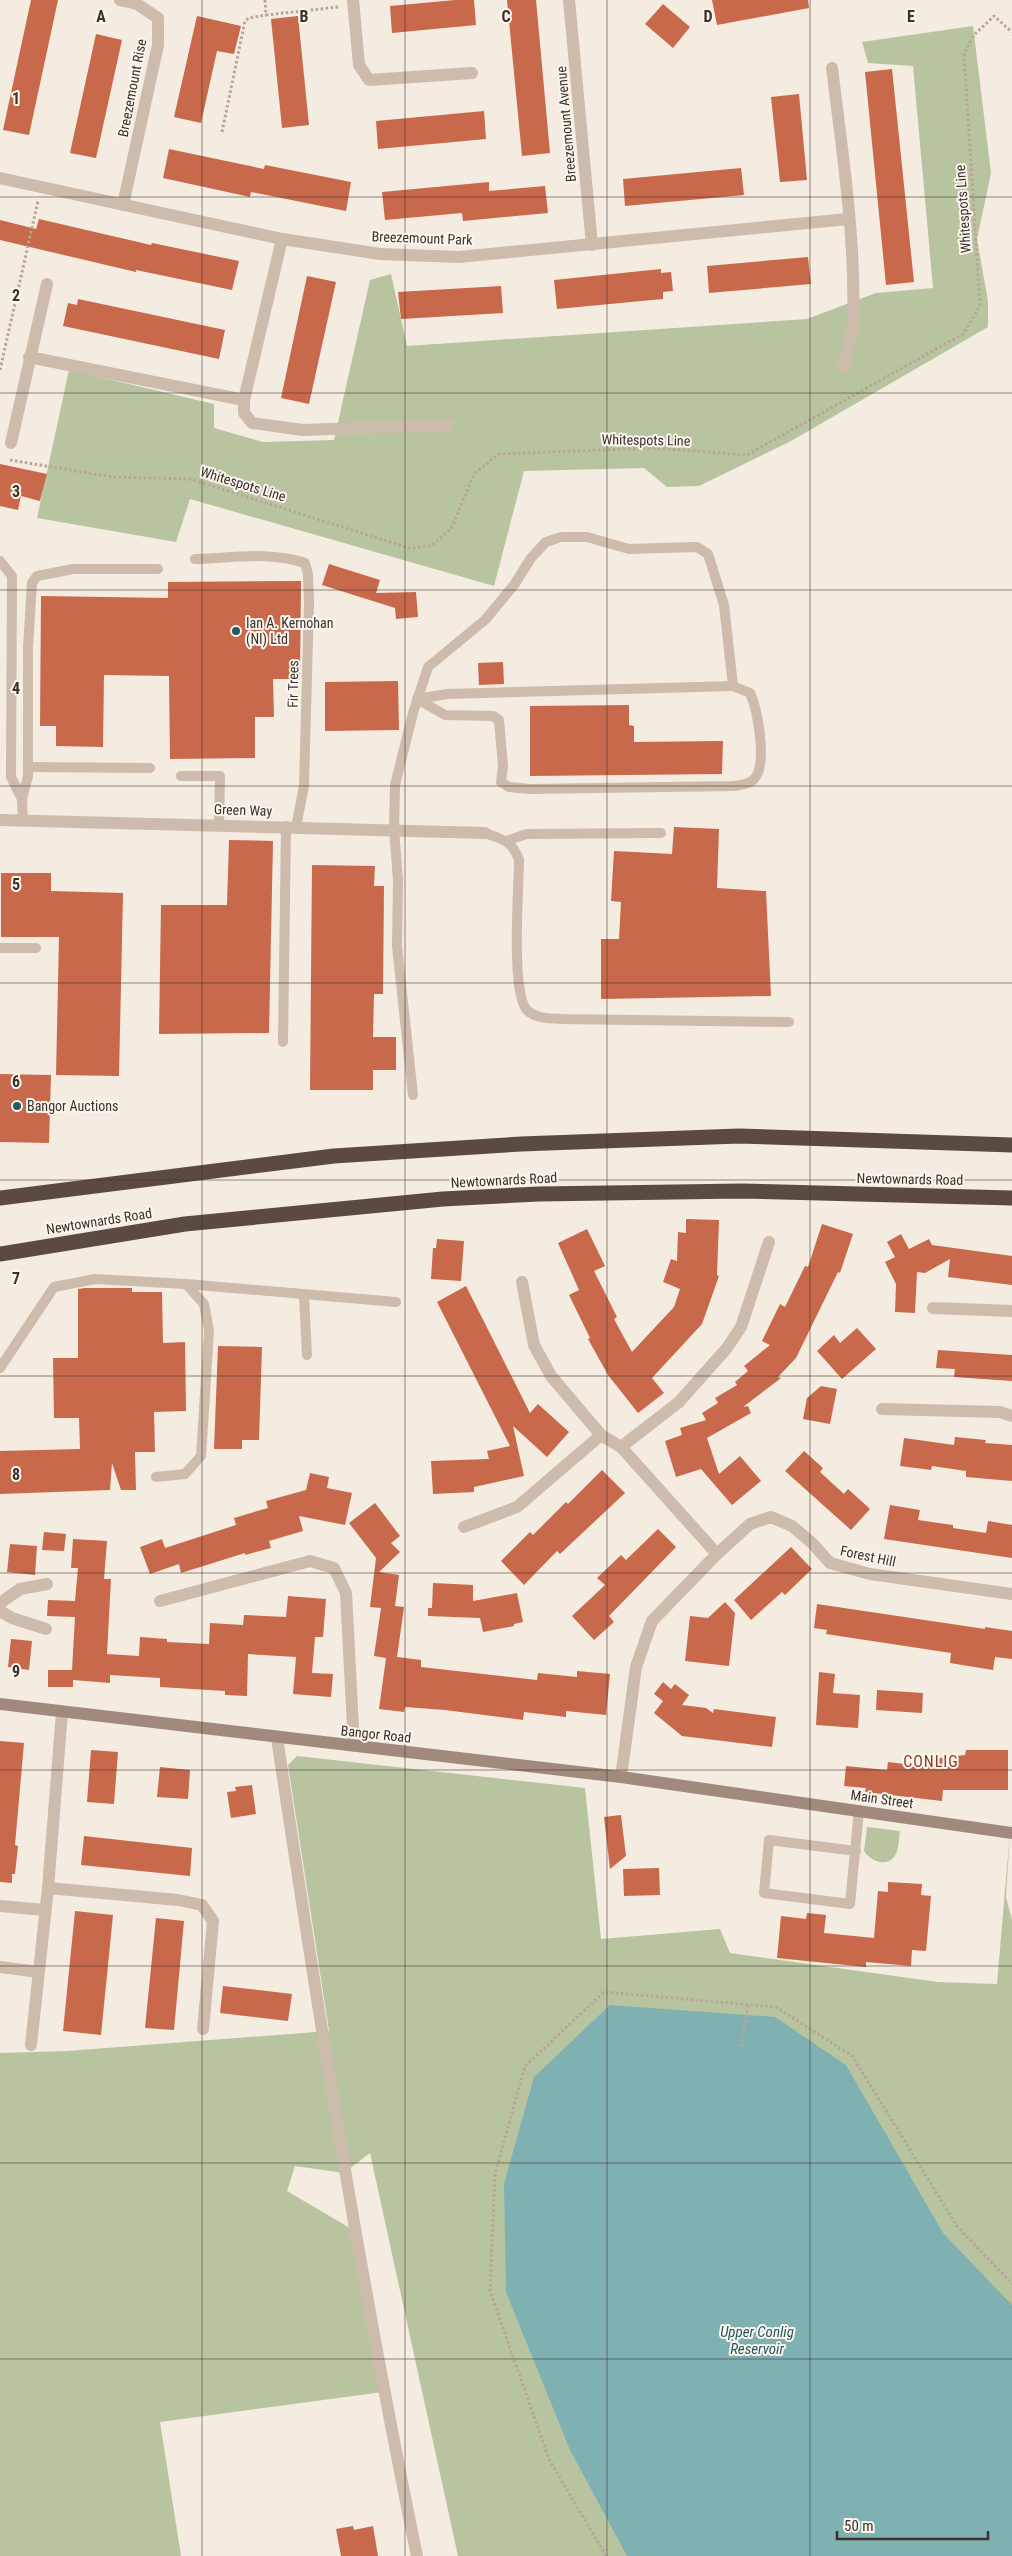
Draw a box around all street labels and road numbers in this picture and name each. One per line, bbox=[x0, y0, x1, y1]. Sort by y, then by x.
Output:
street label: Breezemount Rise bbox=[115, 37, 149, 138]
street label: Breezemount Avenue bbox=[553, 65, 579, 183]
street label: Whitespots Line bbox=[952, 164, 974, 254]
street label: Breezemount Park bbox=[371, 228, 473, 248]
street label: Whitespots Line bbox=[602, 431, 691, 449]
street label: Whitespots Line bbox=[198, 463, 288, 505]
street label: Fir Trees bbox=[285, 660, 301, 708]
street label: Green Way bbox=[214, 801, 273, 819]
street label: Newtownards Road bbox=[450, 1169, 558, 1191]
street label: Newtownards Road bbox=[856, 1170, 964, 1188]
street label: Newtownards Road bbox=[45, 1205, 153, 1237]
street label: Forest Hill bbox=[839, 1542, 897, 1570]
street label: Bangor Road bbox=[340, 1722, 412, 1746]
street label: Main Street bbox=[850, 1787, 914, 1811]

